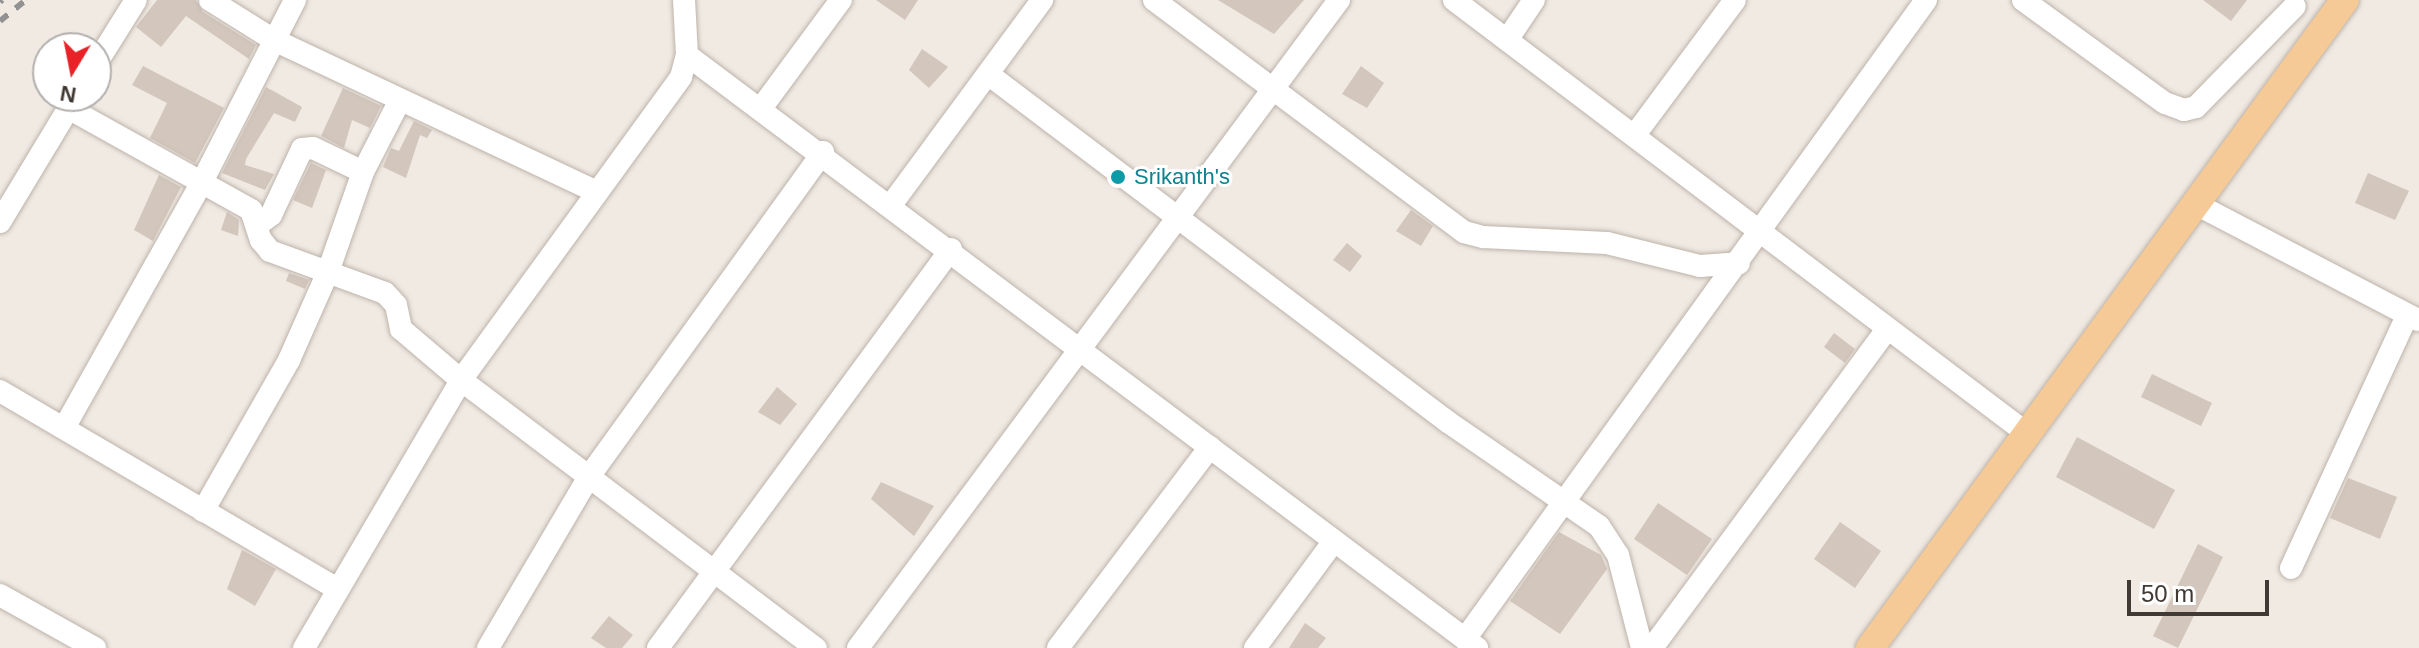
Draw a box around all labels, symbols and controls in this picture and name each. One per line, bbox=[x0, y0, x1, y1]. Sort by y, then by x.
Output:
north arrow bbox=[32, 32, 112, 112]
text: N bbox=[58, 80, 78, 108]
place label: Srikanth's bbox=[1134, 164, 1230, 190]
marker: Srikanth's bbox=[1109, 168, 1127, 186]
scale bar bbox=[2131, 564, 2273, 614]
text: 50 m bbox=[2141, 580, 2194, 607]

